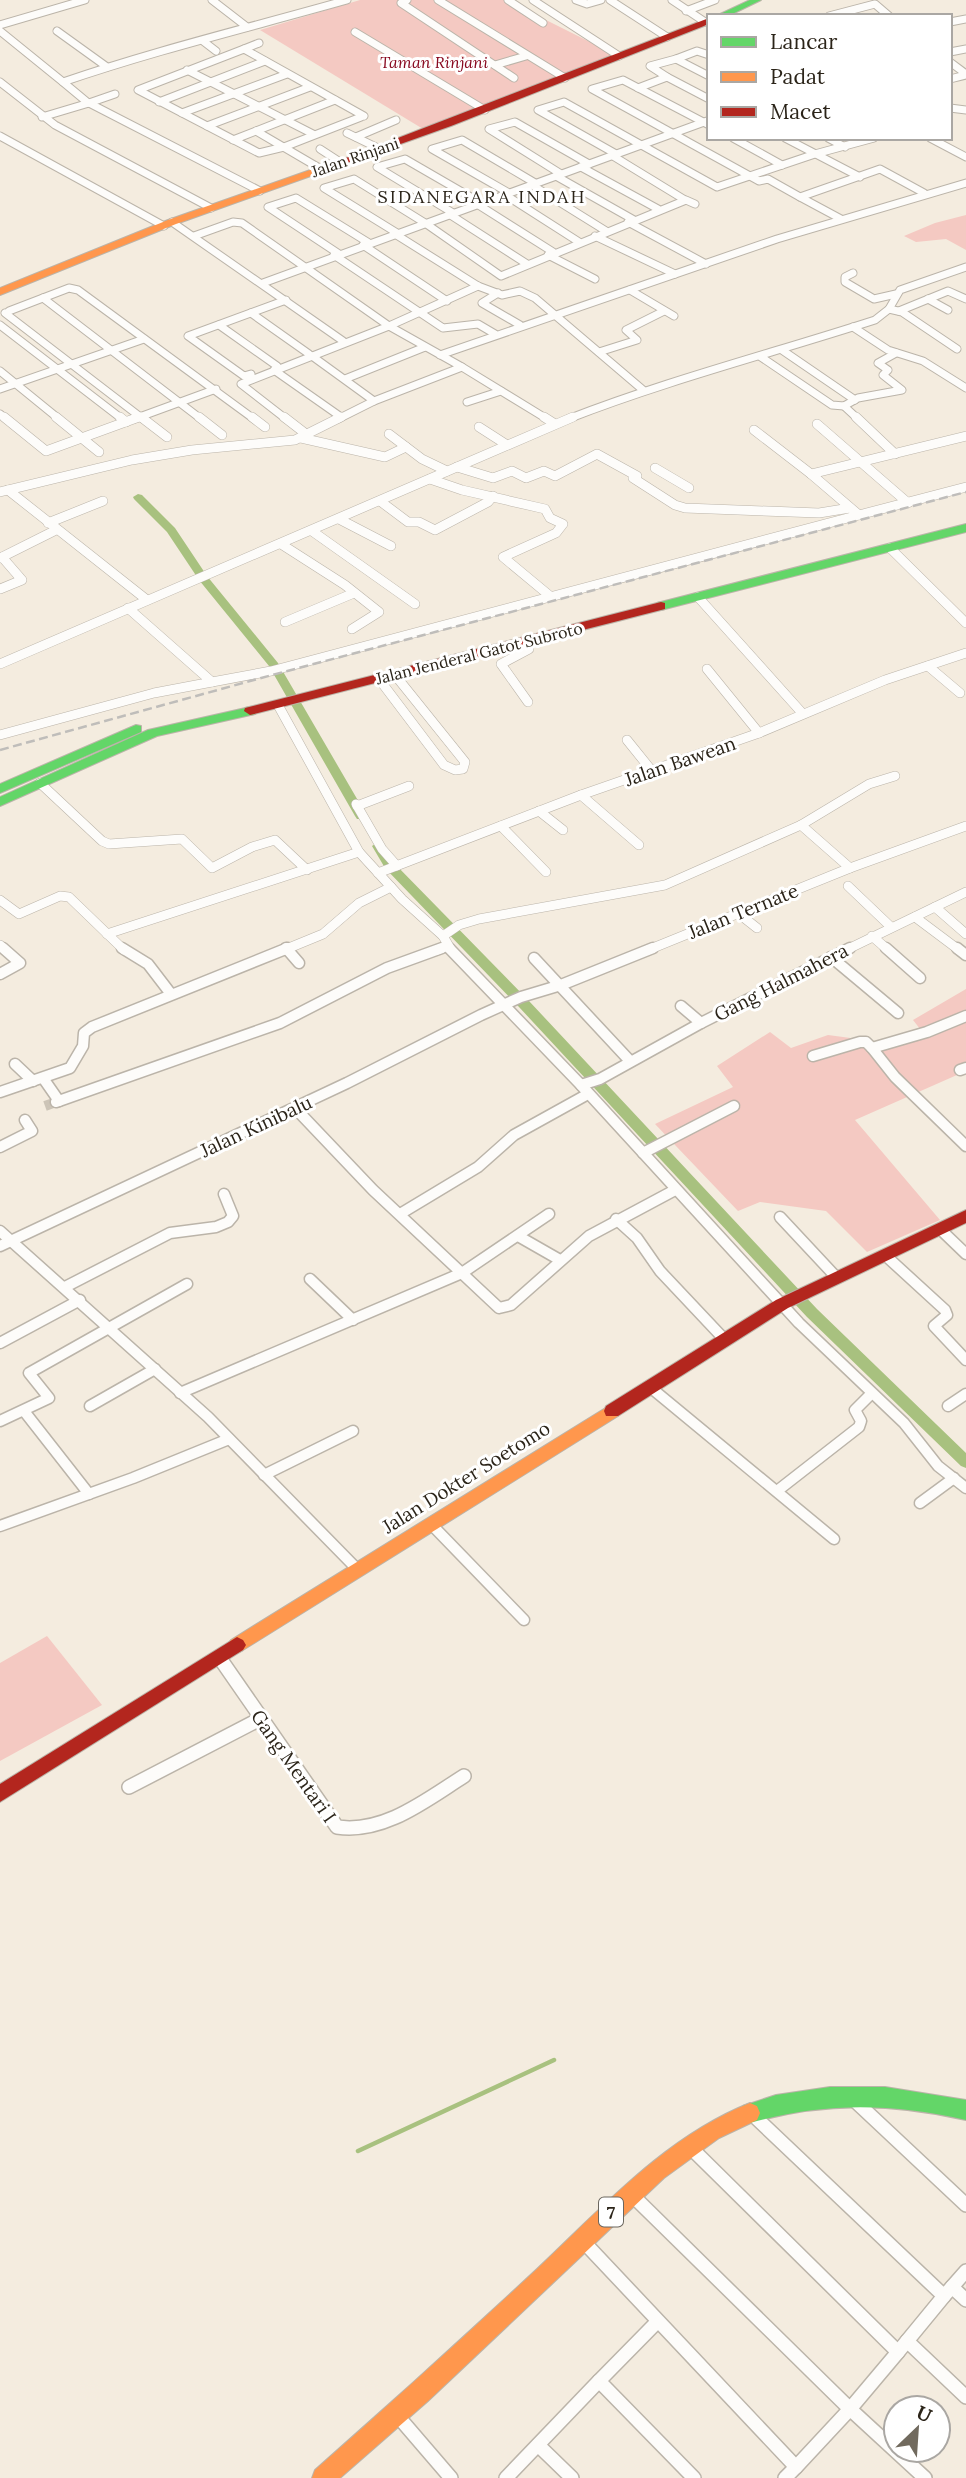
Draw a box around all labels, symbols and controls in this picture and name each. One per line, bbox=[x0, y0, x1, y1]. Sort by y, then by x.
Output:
legend bbox=[707, 14, 952, 140]
text: Lancar bbox=[770, 28, 837, 55]
park label: Taman Rinjani bbox=[380, 52, 488, 72]
text: Padat bbox=[770, 63, 826, 90]
text: Macet bbox=[770, 98, 831, 125]
street label: Jalan Rinjani bbox=[308, 133, 401, 182]
district label: SIDANEGARA INDAH bbox=[378, 185, 586, 208]
street label: Jalan Jenderal Gatot Subroto bbox=[373, 618, 584, 689]
street label: Jalan Bawean bbox=[620, 731, 739, 792]
street label: Jalan Ternate bbox=[683, 878, 802, 944]
street label: Gang Halmahera bbox=[710, 938, 852, 1026]
street label: Jalan Kinibalu bbox=[195, 1090, 316, 1163]
street label: Jalan Dokter Soetomo bbox=[377, 1416, 554, 1539]
street label: Gang Mentari I bbox=[246, 1705, 342, 1827]
road number: 7 bbox=[599, 2198, 623, 2226]
north arrow bbox=[882, 2394, 952, 2464]
text: U bbox=[913, 2400, 936, 2428]

